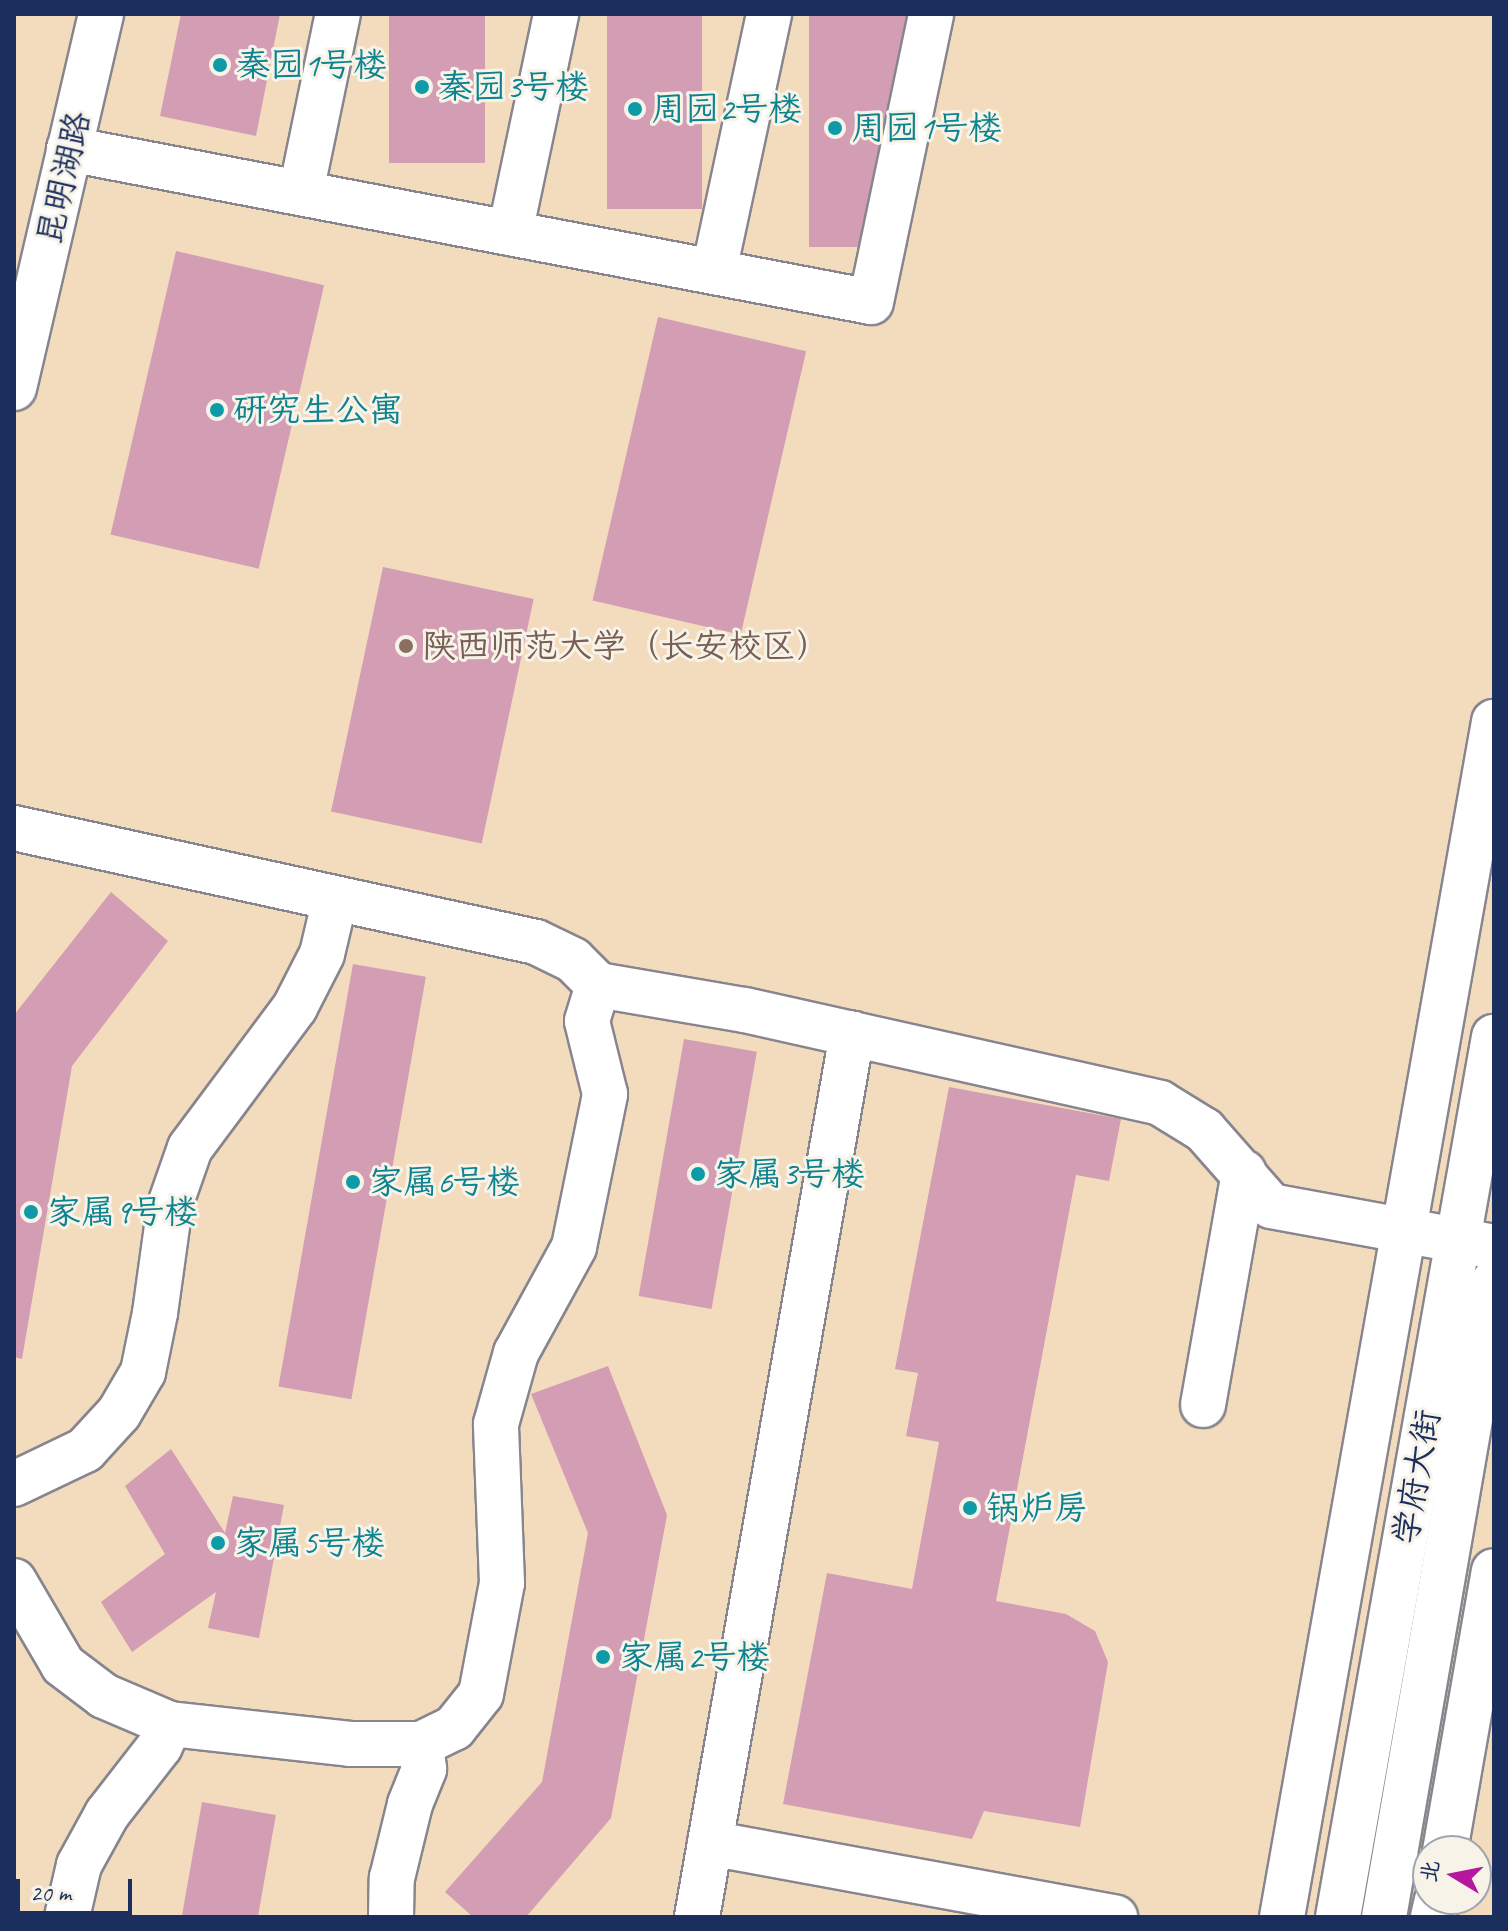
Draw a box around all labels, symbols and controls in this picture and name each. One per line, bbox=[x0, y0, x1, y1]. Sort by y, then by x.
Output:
place label: 秦园1号楼 bbox=[236, 45, 387, 85]
marker: 秦园1号楼 bbox=[211, 56, 229, 74]
place label: 秦园3号楼 bbox=[438, 67, 589, 107]
marker: 秦园3号楼 bbox=[413, 78, 431, 96]
place label: 周园2号楼 bbox=[651, 89, 802, 129]
marker: 周园2号楼 bbox=[626, 100, 644, 118]
street label: 昆明湖路 bbox=[28, 107, 98, 249]
place label: 周园1号楼 bbox=[851, 108, 1002, 148]
marker: 周园1号楼 bbox=[826, 119, 844, 137]
place label: 研究生公寓 bbox=[233, 390, 403, 430]
marker: 研究生公寓 bbox=[208, 401, 226, 419]
place label: 陕西师范大学（长安校区） bbox=[422, 626, 830, 666]
marker: 陕西师范大学（长安校区） bbox=[397, 637, 415, 655]
place label: 家属3号楼 bbox=[714, 1154, 865, 1194]
place label: 家属6号楼 bbox=[369, 1162, 520, 1202]
marker: 家属3号楼 bbox=[689, 1165, 707, 1183]
marker: 家属6号楼 bbox=[344, 1173, 362, 1191]
place label: 家属9号楼 bbox=[47, 1192, 198, 1232]
marker: 家属9号楼 bbox=[22, 1203, 40, 1221]
street label: 学府大街 bbox=[1384, 1406, 1448, 1548]
place label: 锅炉房 bbox=[986, 1488, 1088, 1528]
marker: 锅炉房 bbox=[961, 1499, 979, 1517]
place label: 家属5号楼 bbox=[234, 1523, 385, 1563]
marker: 家属5号楼 bbox=[209, 1534, 227, 1552]
place label: 家属2号楼 bbox=[619, 1637, 770, 1677]
marker: 家属2号楼 bbox=[594, 1648, 612, 1666]
north arrow bbox=[1412, 1835, 1492, 1915]
text: 北 bbox=[1415, 1858, 1446, 1884]
scale bar bbox=[20, 1863, 136, 1913]
text: 20 m bbox=[30, 1878, 71, 1908]

